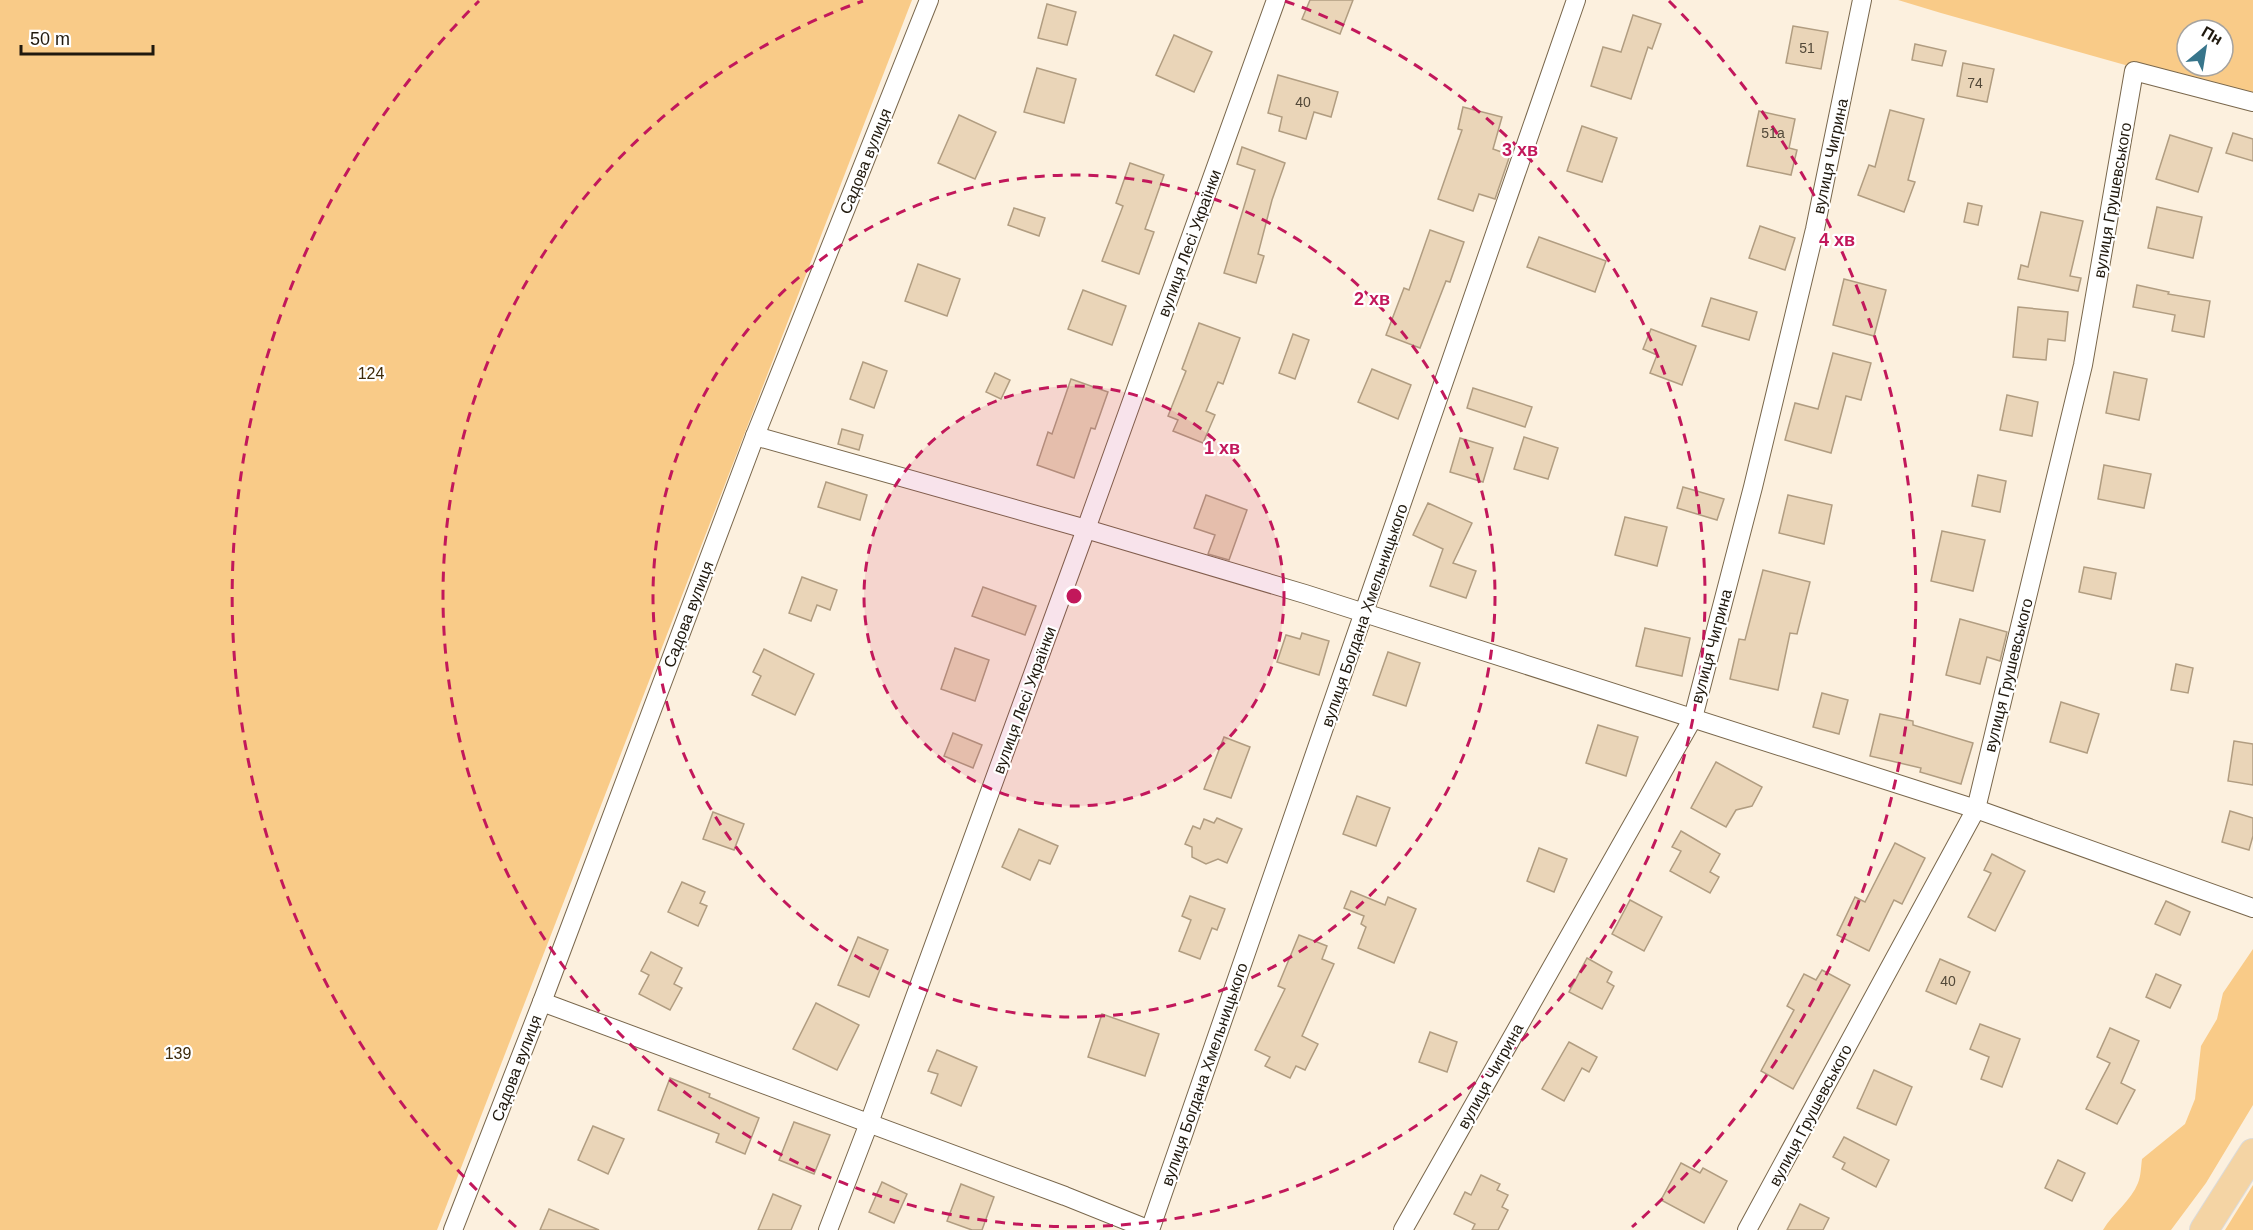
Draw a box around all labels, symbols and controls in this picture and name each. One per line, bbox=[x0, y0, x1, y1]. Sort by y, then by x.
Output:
scale bar bbox=[21, 18, 153, 56]
north arrow bbox=[2175, 18, 2235, 78]
text: Пн bbox=[2199, 23, 2226, 48]
text: 50 m bbox=[30, 29, 70, 49]
house number: 51 bbox=[1799, 40, 1815, 56]
house number: 74 bbox=[1967, 75, 1983, 91]
house number: 40 bbox=[1295, 94, 1311, 110]
street label: вулиця Чигрина bbox=[1810, 97, 1851, 215]
street label: Садова вулиця bbox=[837, 106, 894, 216]
street label: вулиця Грушевського bbox=[2090, 121, 2135, 279]
house number: 51а bbox=[1761, 125, 1785, 141]
text: 3 хв bbox=[1502, 140, 1538, 160]
street label: вулиця Лесі Українки bbox=[1155, 167, 1224, 319]
text: 4 хв bbox=[1819, 230, 1855, 250]
text: 2 хв bbox=[1354, 289, 1390, 309]
park label: 124 bbox=[358, 365, 384, 382]
text: 1 хв bbox=[1204, 438, 1240, 458]
street label: вулиця Богдана Хмельницького bbox=[1318, 501, 1411, 729]
street label: Садова вулиця bbox=[660, 559, 717, 670]
centre of rings bbox=[1064, 586, 1084, 606]
street label: вулиця Чигрина bbox=[1688, 587, 1735, 705]
street label: вулиця Грушевського bbox=[1981, 596, 2036, 754]
street label: вулиця Лесі Українки bbox=[990, 624, 1059, 776]
street label: вулиця Богдана Хмельницького bbox=[1158, 960, 1251, 1188]
house number: 40 bbox=[1940, 973, 1956, 989]
street label: Садова вулиця bbox=[488, 1013, 545, 1124]
street label: вулиця Чигрина bbox=[1455, 1021, 1526, 1132]
street label: вулиця Грушевського bbox=[1766, 1042, 1855, 1189]
park label: 139 bbox=[165, 1045, 191, 1062]

